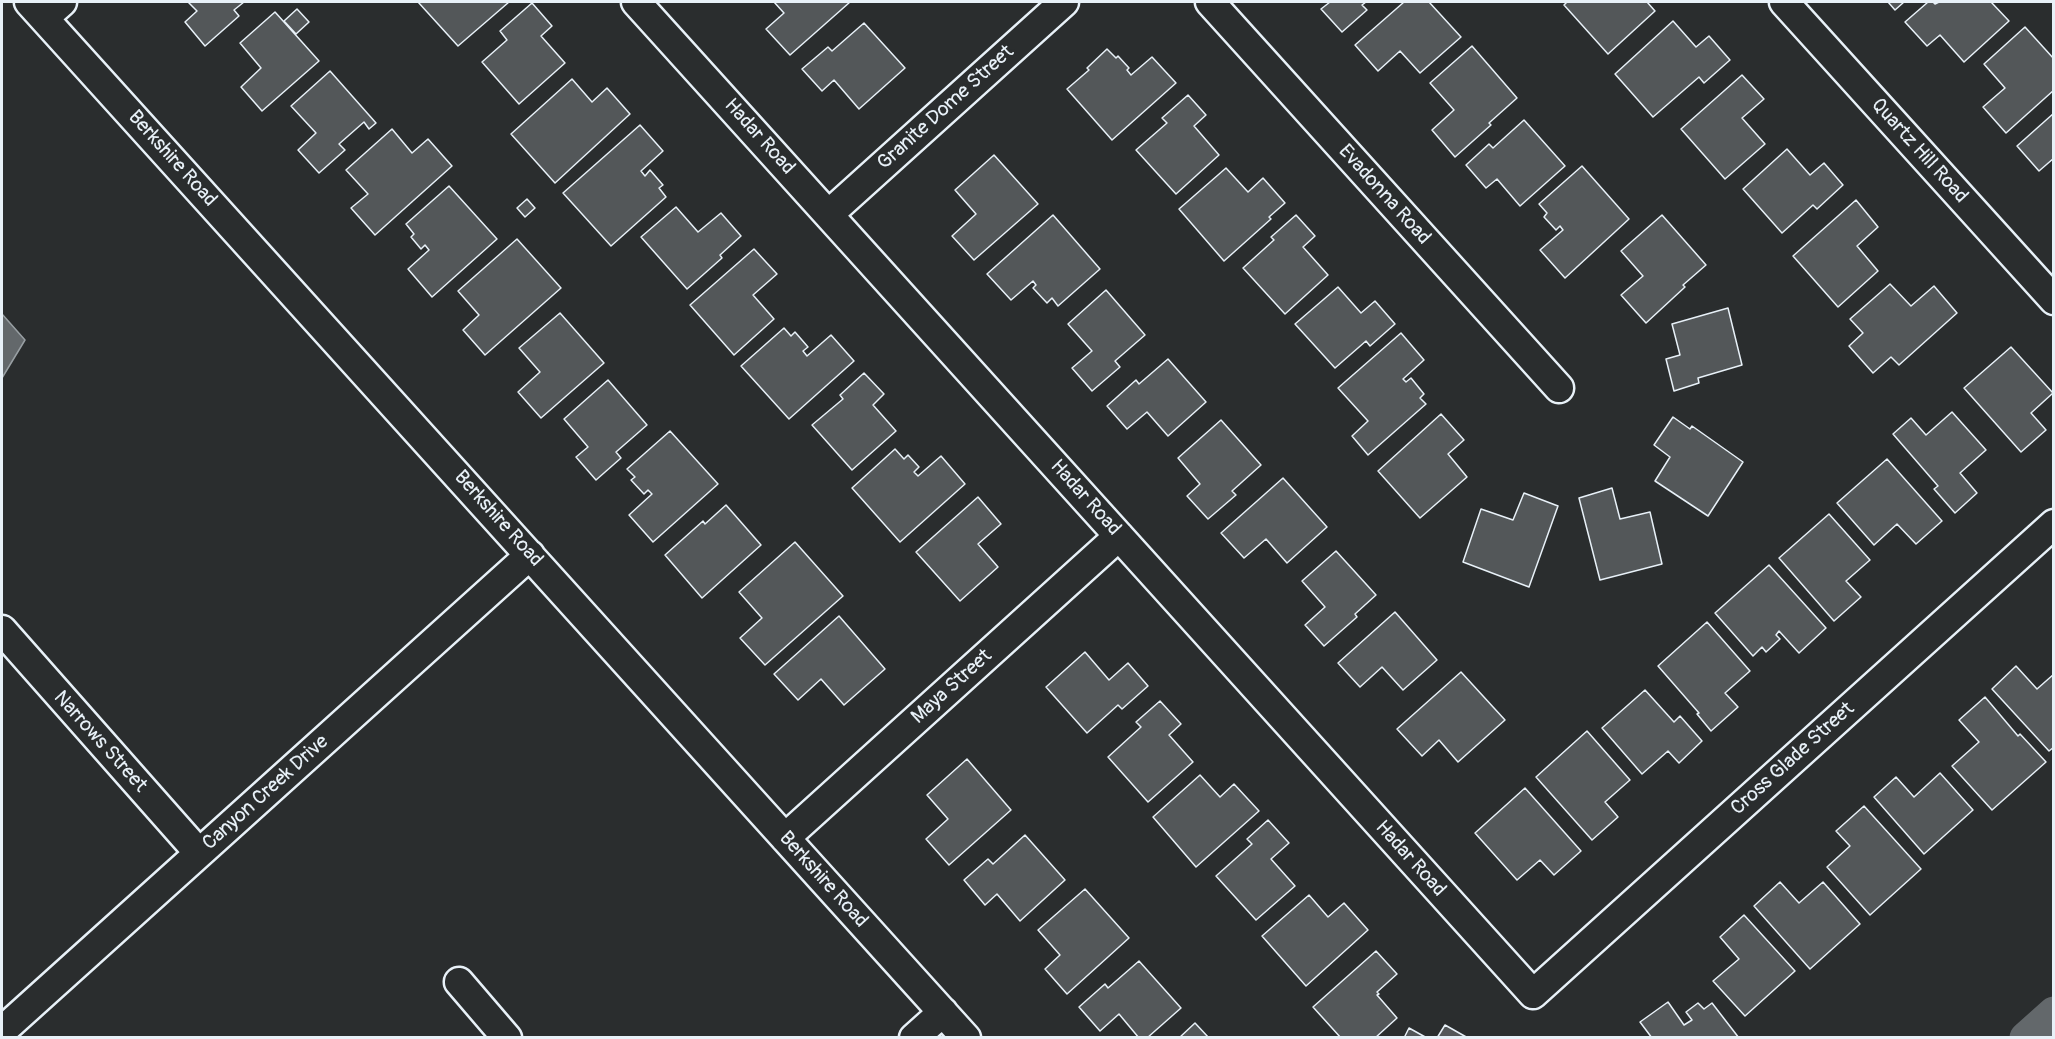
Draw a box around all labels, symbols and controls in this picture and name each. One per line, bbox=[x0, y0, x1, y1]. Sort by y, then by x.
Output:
street label: Granite Dome Street bbox=[873, 40, 1019, 176]
street label: Hadar Road bbox=[719, 94, 799, 180]
street label: Quartz Hill Road bbox=[1866, 94, 1972, 208]
street label: Berkshire Road bbox=[123, 106, 221, 212]
street label: Evadonna Road bbox=[1333, 140, 1435, 250]
street label: Hadar Road bbox=[1045, 455, 1125, 541]
street label: Berkshire Road bbox=[449, 466, 547, 572]
street label: Maya Street bbox=[907, 645, 997, 729]
street label: Narrows Street bbox=[48, 686, 152, 798]
street label: Cross Glade Street bbox=[1726, 697, 1860, 821]
street label: Canyon Creek Drive bbox=[198, 730, 334, 856]
street label: Hadar Road bbox=[1370, 816, 1450, 902]
street label: Berkshire Road bbox=[774, 827, 872, 933]

